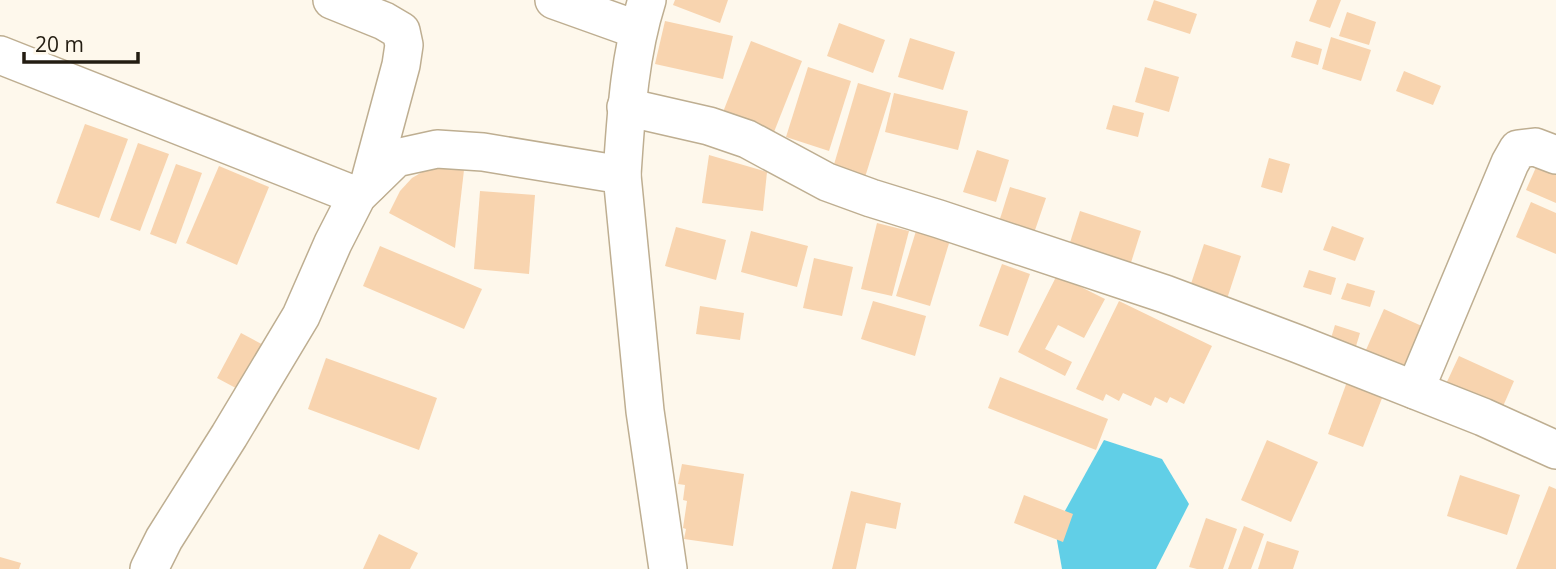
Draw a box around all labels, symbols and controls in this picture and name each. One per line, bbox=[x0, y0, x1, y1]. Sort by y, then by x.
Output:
scale bar bbox=[24, 21, 138, 65]
text: 20 m bbox=[35, 30, 84, 58]

